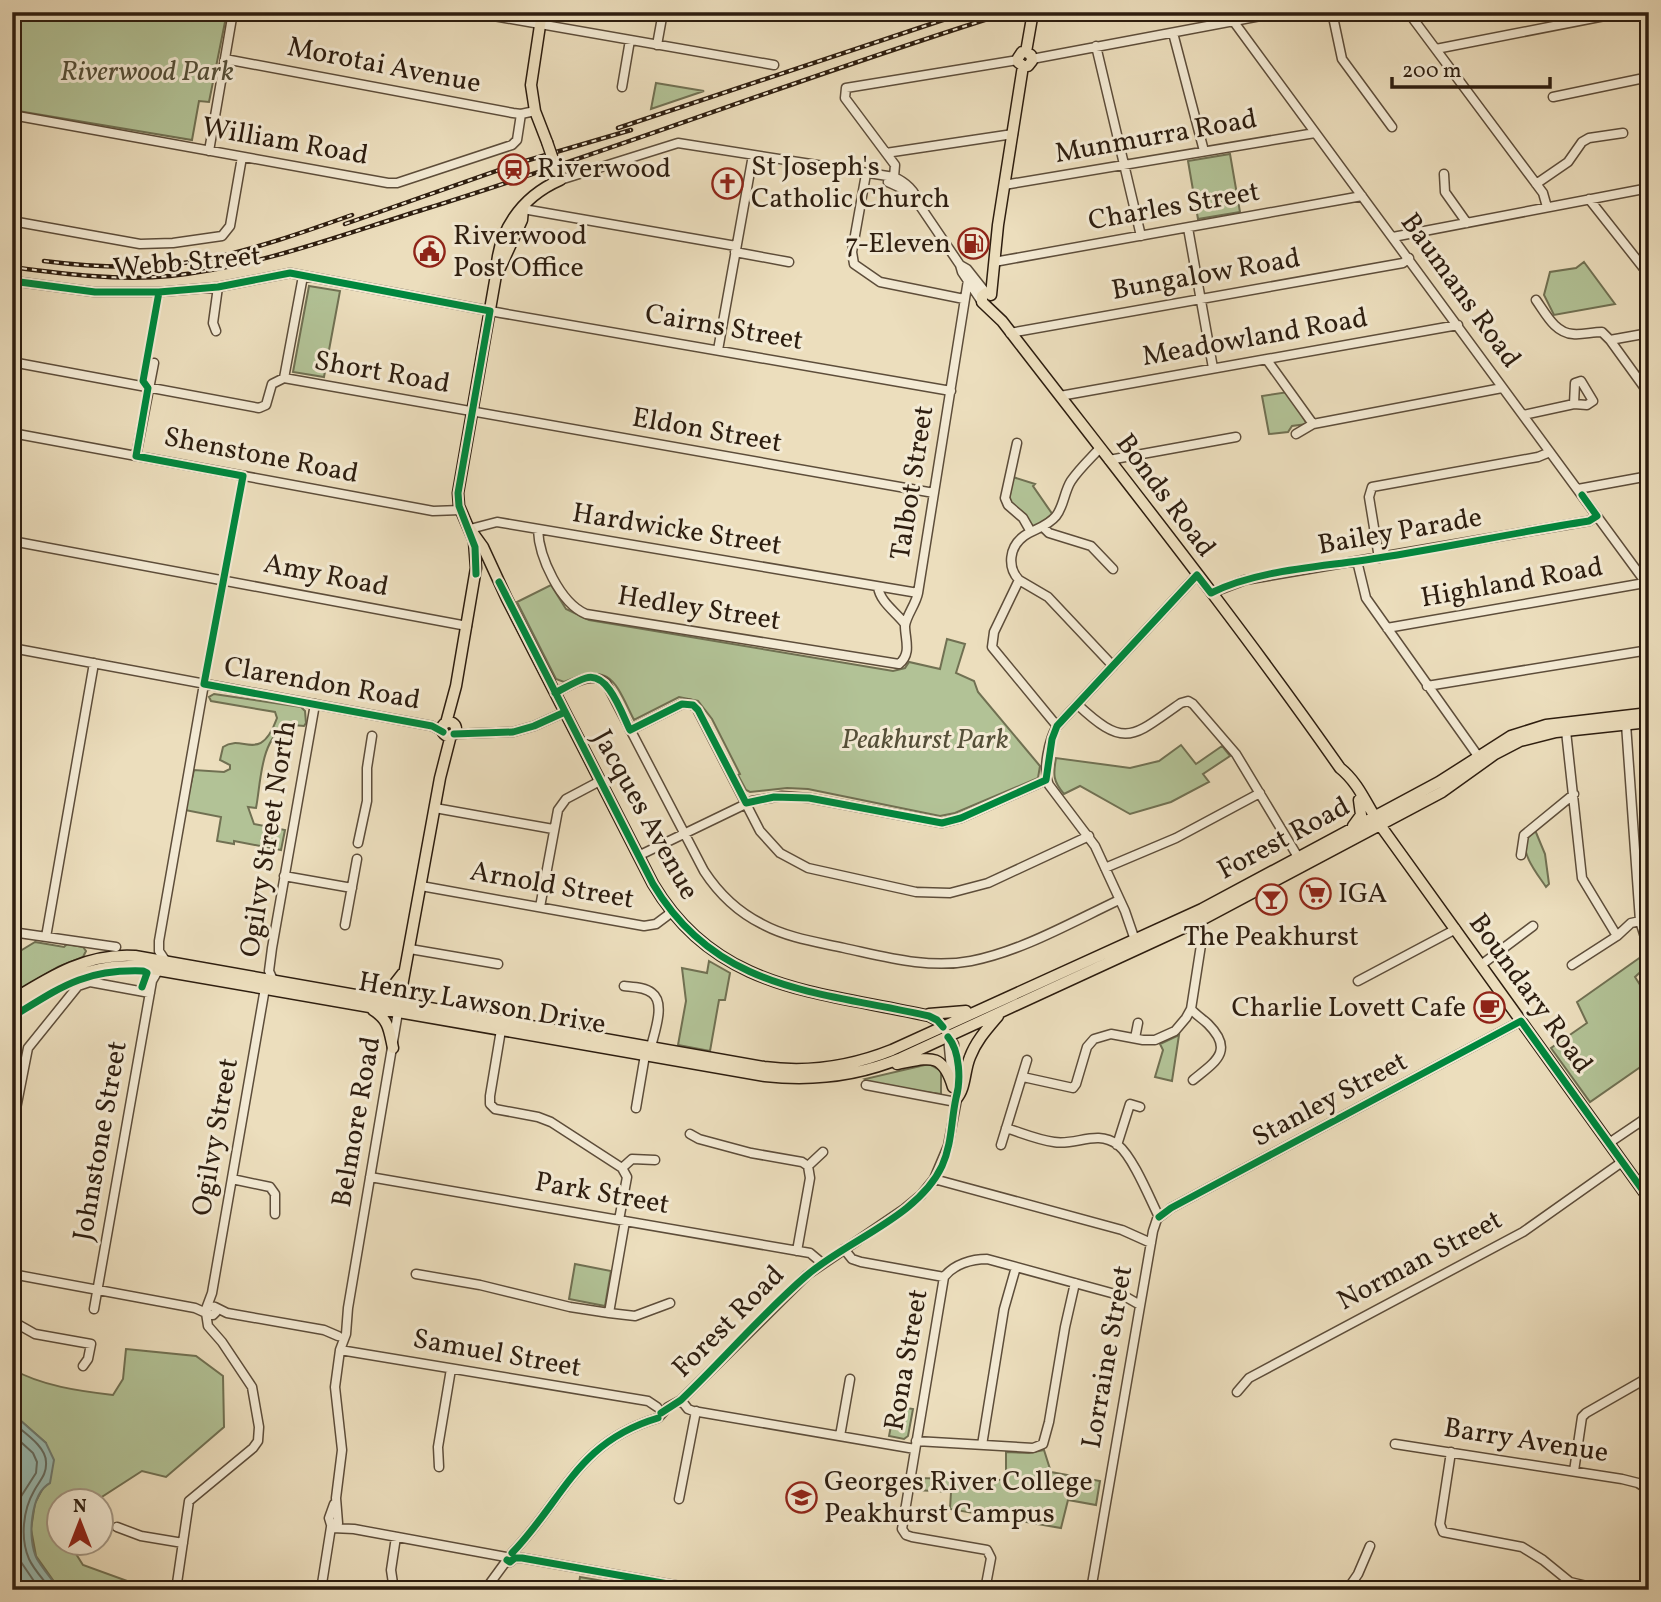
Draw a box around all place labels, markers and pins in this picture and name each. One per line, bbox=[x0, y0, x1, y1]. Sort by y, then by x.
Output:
place label: St Joseph's Catholic Church bbox=[751, 148, 950, 219]
place label: Riverwood bbox=[537, 150, 671, 189]
station icon: Riverwood bbox=[497, 152, 531, 186]
church icon: St Joseph's Catholic Church bbox=[711, 166, 745, 200]
place label: Riverwood Post Office bbox=[453, 217, 587, 288]
place label: 7-Eleven bbox=[845, 225, 951, 264]
fuel station icon: 7-Eleven bbox=[957, 227, 991, 261]
public building icon: Riverwood Post Office bbox=[413, 235, 447, 269]
place label: IGA bbox=[1338, 875, 1388, 914]
supermarket icon: IGA bbox=[1298, 877, 1332, 911]
bar icon: The Peakhurst bbox=[1254, 883, 1288, 917]
place label: The Peakhurst bbox=[1183, 918, 1359, 957]
place label: Charlie Lovett Cafe bbox=[1232, 989, 1466, 1028]
cafe icon: Charlie Lovett Cafe bbox=[1472, 991, 1506, 1025]
place label: Georges River College Peakhurst Campus bbox=[824, 1463, 1093, 1534]
school or university icon: Georges River College Peakhurst Campus bbox=[784, 1481, 818, 1515]

